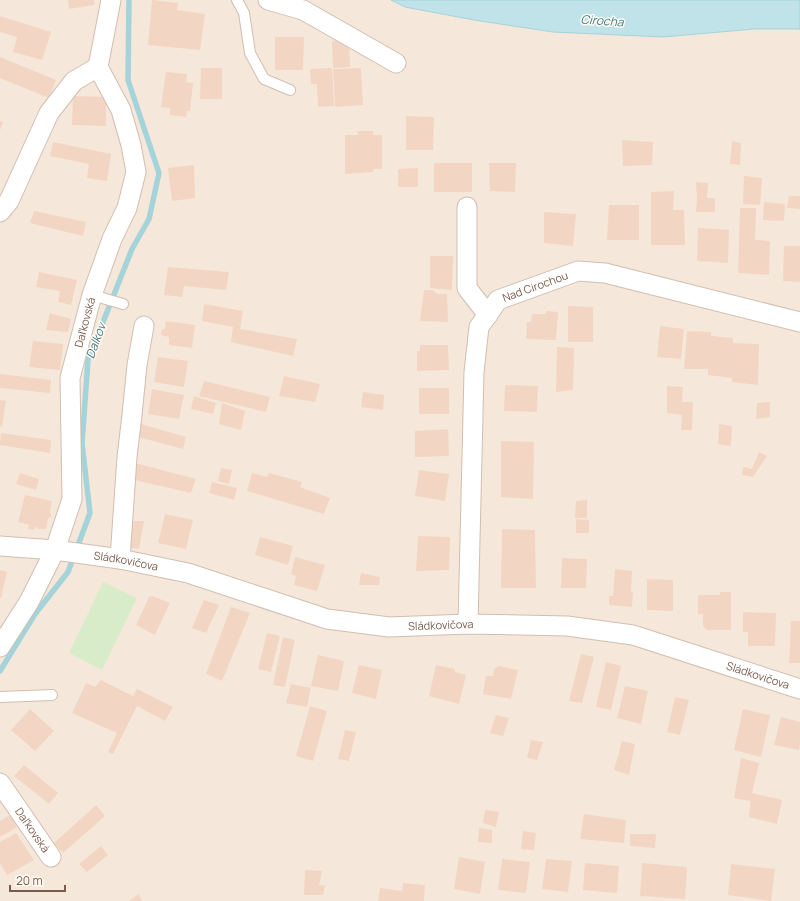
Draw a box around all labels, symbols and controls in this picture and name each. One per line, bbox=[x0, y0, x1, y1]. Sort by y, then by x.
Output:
water label: Cirocha bbox=[580, 11, 625, 31]
street label: Nad Cirochou bbox=[500, 267, 570, 305]
street label: Daľkovská bbox=[70, 295, 98, 349]
water label: Dalkov bbox=[81, 319, 110, 361]
street label: Sládkovičova bbox=[93, 547, 160, 574]
street label: Sládkovičova bbox=[408, 616, 474, 633]
street label: Sládkovičova bbox=[725, 658, 791, 692]
street label: Daľkovská bbox=[12, 804, 54, 855]
scale bar bbox=[10, 867, 65, 893]
text: 20 m bbox=[16, 872, 43, 889]

